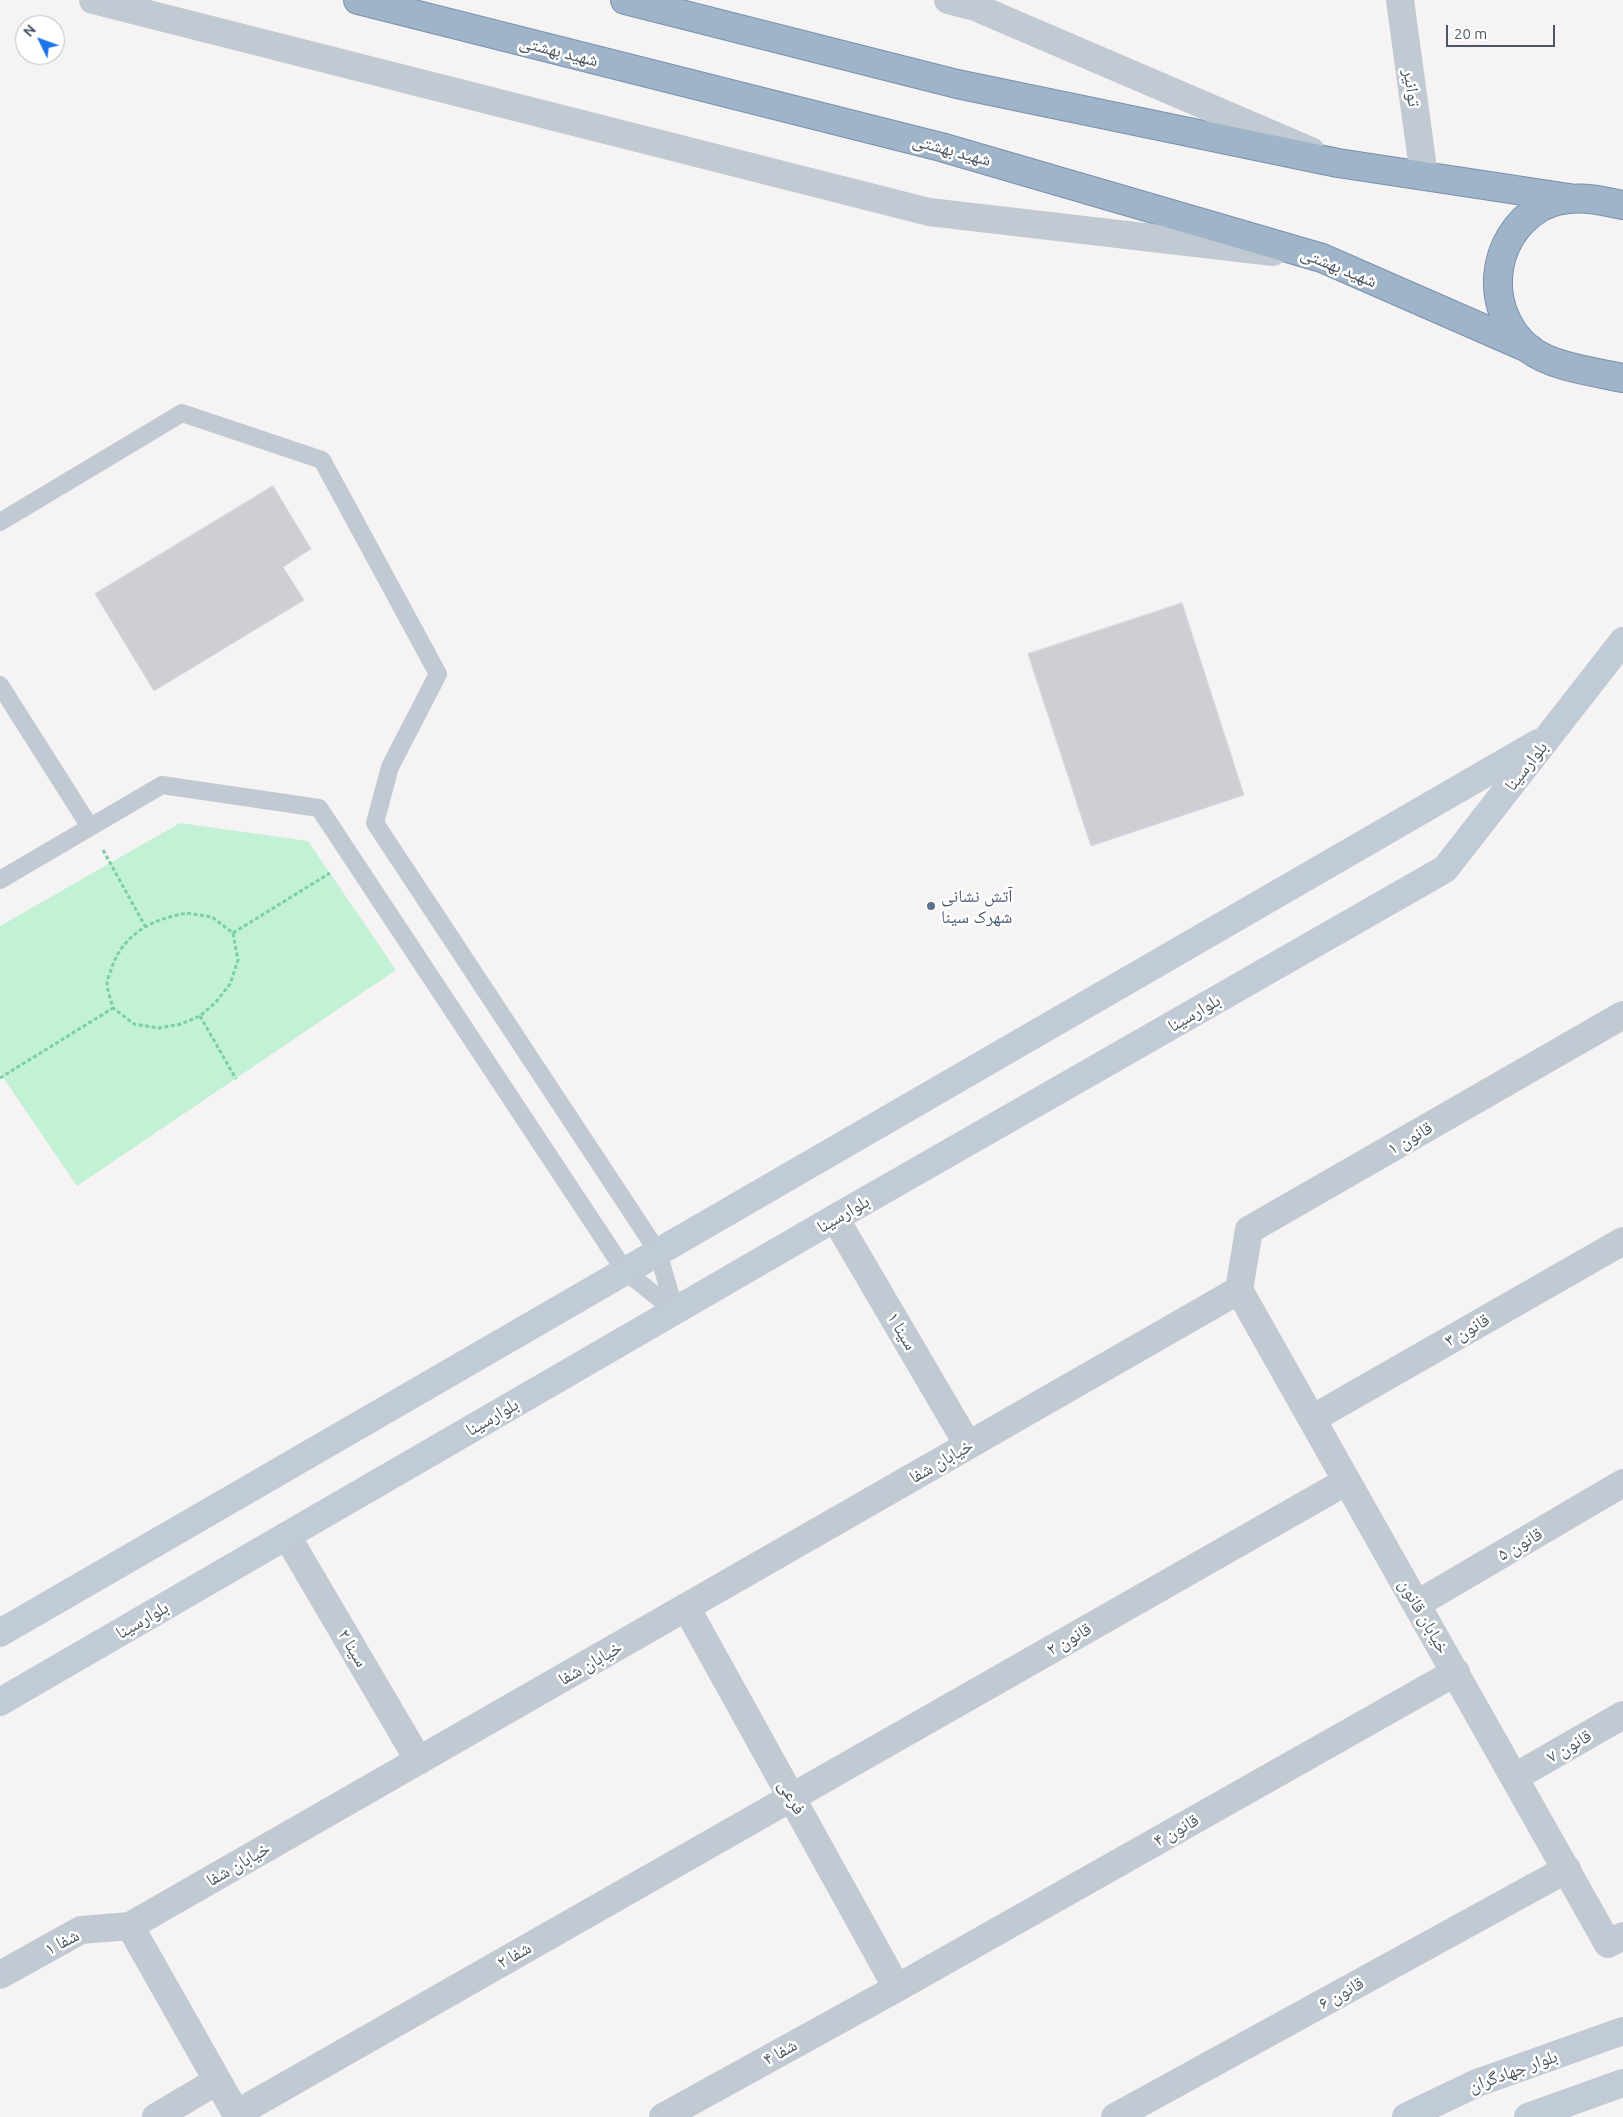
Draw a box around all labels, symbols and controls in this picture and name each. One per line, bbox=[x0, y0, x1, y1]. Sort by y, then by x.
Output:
north arrow bbox=[15, 15, 65, 65]
scale bar bbox=[1448, 15, 1557, 47]
text: N bbox=[20, 21, 39, 40]
text: 20 m bbox=[1454, 25, 1487, 42]
street label: شهید بهشتی bbox=[517, 31, 601, 71]
street label: توانیر bbox=[1399, 68, 1425, 108]
street label: شهید بهشتی bbox=[910, 129, 994, 171]
street label: شهید بهشتی bbox=[1298, 242, 1380, 292]
street label: بلوارسینا bbox=[1500, 737, 1552, 795]
place label: آتش نشانی شهرک سینا bbox=[941, 885, 1013, 928]
marker: آتش نشانی شهرک سینا bbox=[925, 900, 937, 912]
street label: بلوارسینا bbox=[1164, 989, 1224, 1037]
street label: قانون ۱ bbox=[1384, 1117, 1436, 1159]
street label: بلوارسینا bbox=[813, 1190, 873, 1238]
street label: سینا ۱ bbox=[882, 1308, 922, 1354]
street label: قانون ۳ bbox=[1441, 1309, 1493, 1351]
street label: بلوارسینا bbox=[462, 1393, 522, 1441]
street label: خیابان شفا bbox=[905, 1434, 977, 1488]
street label: قانون ۵ bbox=[1494, 1523, 1546, 1565]
street label: خیابان قانون bbox=[1394, 1575, 1454, 1657]
street label: بلوارسینا bbox=[112, 1596, 172, 1644]
street label: قانون ۲ bbox=[1043, 1618, 1095, 1660]
street label: سینا ۲ bbox=[333, 1625, 373, 1671]
street label: خیابان شفا bbox=[554, 1636, 626, 1690]
street label: قانون ۷ bbox=[1543, 1725, 1595, 1767]
street label: فرعی bbox=[774, 1776, 810, 1818]
street label: قانون ۴ bbox=[1150, 1809, 1202, 1851]
street label: خیابان شفا bbox=[202, 1837, 274, 1891]
street label: شفا ۱ bbox=[41, 1924, 83, 1960]
street label: شفا ۲ bbox=[493, 1937, 535, 1973]
street label: قانون ۶ bbox=[1315, 1972, 1367, 2014]
street label: شفا ۴ bbox=[759, 2034, 801, 2070]
street label: بلوار جهادگران bbox=[1466, 2045, 1560, 2097]

